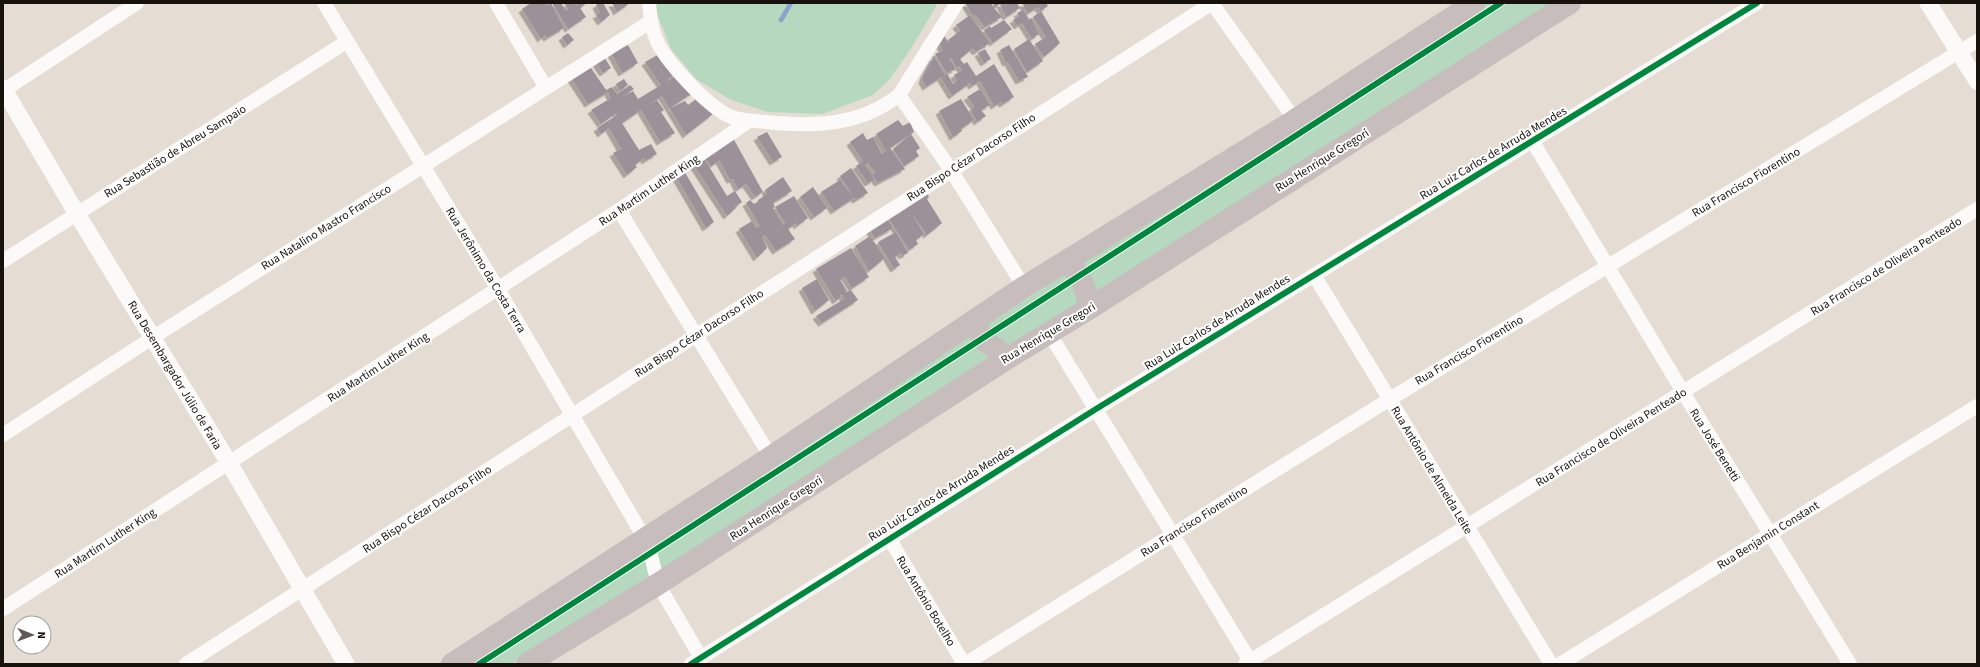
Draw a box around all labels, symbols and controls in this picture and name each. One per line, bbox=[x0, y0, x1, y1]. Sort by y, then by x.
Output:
street label: Rua Sebastião de Abreu Sampaio bbox=[101, 101, 250, 202]
street label: Rua Luiz Carlos de Arruda Mendes bbox=[1416, 103, 1570, 204]
street label: Rua Bispo Cézar Dacorso Filho bbox=[903, 109, 1039, 206]
street label: Rua Henrique Gregori bbox=[1272, 125, 1372, 196]
street label: Rua Francisco Fiorentino bbox=[1689, 143, 1804, 222]
street label: Rua Martim Luther King bbox=[596, 150, 703, 230]
street label: Rua Natalino Mastro Francisco bbox=[258, 180, 395, 275]
street label: Rua Jerônimo da Costa Terra bbox=[441, 204, 530, 336]
street label: Rua Francisco de Oliveira Penteado bbox=[1807, 213, 1965, 320]
street label: Rua Luiz Carlos de Arruda Mendes bbox=[1141, 270, 1293, 374]
street label: Rua Bispo Cézar Dacorso Filho bbox=[631, 285, 767, 382]
street label: Rua Desembargador Júlio de Faria bbox=[123, 298, 226, 453]
street label: Rua Henrique Gregori bbox=[998, 298, 1099, 368]
street label: Rua Francisco Fiorentino bbox=[1412, 311, 1527, 390]
street label: Rua Martim Luther King bbox=[324, 328, 432, 407]
street label: Rua Francisco de Oliveira Penteado bbox=[1532, 384, 1690, 491]
street label: Rua Antônio de Almeida Leite bbox=[1387, 403, 1477, 538]
street label: Rua José Benetti bbox=[1685, 405, 1744, 485]
street label: Rua Luiz Carlos de Arruda Mendes bbox=[865, 441, 1017, 545]
street label: Rua Bispo Cézar Dacorso Filho bbox=[359, 461, 495, 558]
street label: Rua Henrique Gregori bbox=[727, 472, 826, 545]
street label: Rua Francisco Fiorentino bbox=[1137, 481, 1251, 561]
street label: Rua Benjamin Constant bbox=[1714, 497, 1823, 574]
street label: Rua Martim Luther King bbox=[51, 504, 159, 583]
street label: Rua Antônio Botelho bbox=[892, 553, 959, 650]
north arrow bbox=[12, 615, 52, 655]
text: N bbox=[34, 631, 49, 639]

